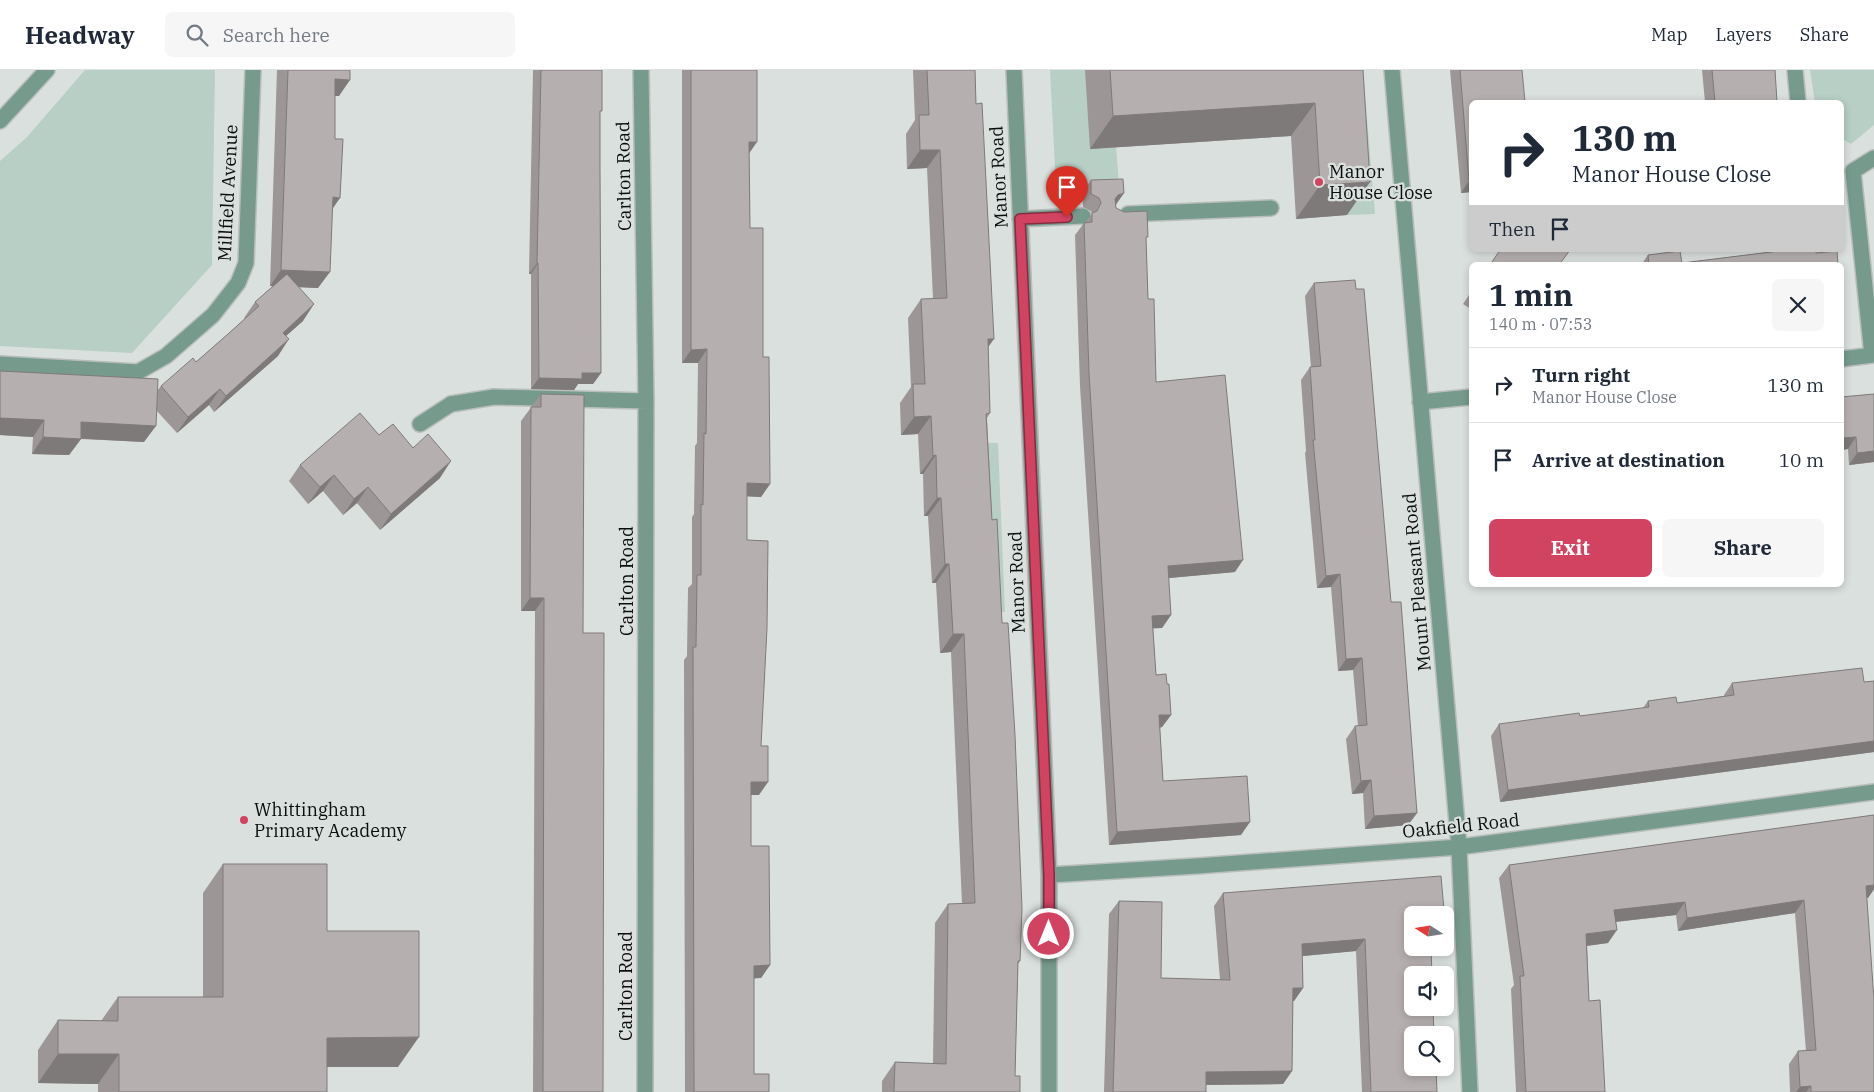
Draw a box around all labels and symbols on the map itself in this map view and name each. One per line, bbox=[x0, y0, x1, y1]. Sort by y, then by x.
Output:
street label: Carlton Road bbox=[611, 121, 636, 231]
street label: Millfield Avenue bbox=[212, 124, 243, 262]
street label: Manor Road bbox=[984, 125, 1013, 229]
place label: Manor House Close bbox=[1329, 160, 1433, 204]
pin bbox=[1046, 166, 1088, 217]
marker: Manor House Close bbox=[1313, 176, 1325, 188]
street label: Mount Pleasant Road bbox=[1397, 492, 1436, 672]
street label: Carlton Road bbox=[615, 526, 638, 636]
street label: Manor Road bbox=[1003, 530, 1030, 634]
place label: Whittingham Primary Academy bbox=[254, 798, 407, 842]
street label: Oakfield Road bbox=[1401, 808, 1521, 843]
marker: Whittingham Primary Academy bbox=[238, 814, 250, 826]
north arrow bbox=[1404, 906, 1454, 956]
position arrow bbox=[1022, 907, 1074, 959]
street label: Carlton Road bbox=[614, 931, 637, 1041]

